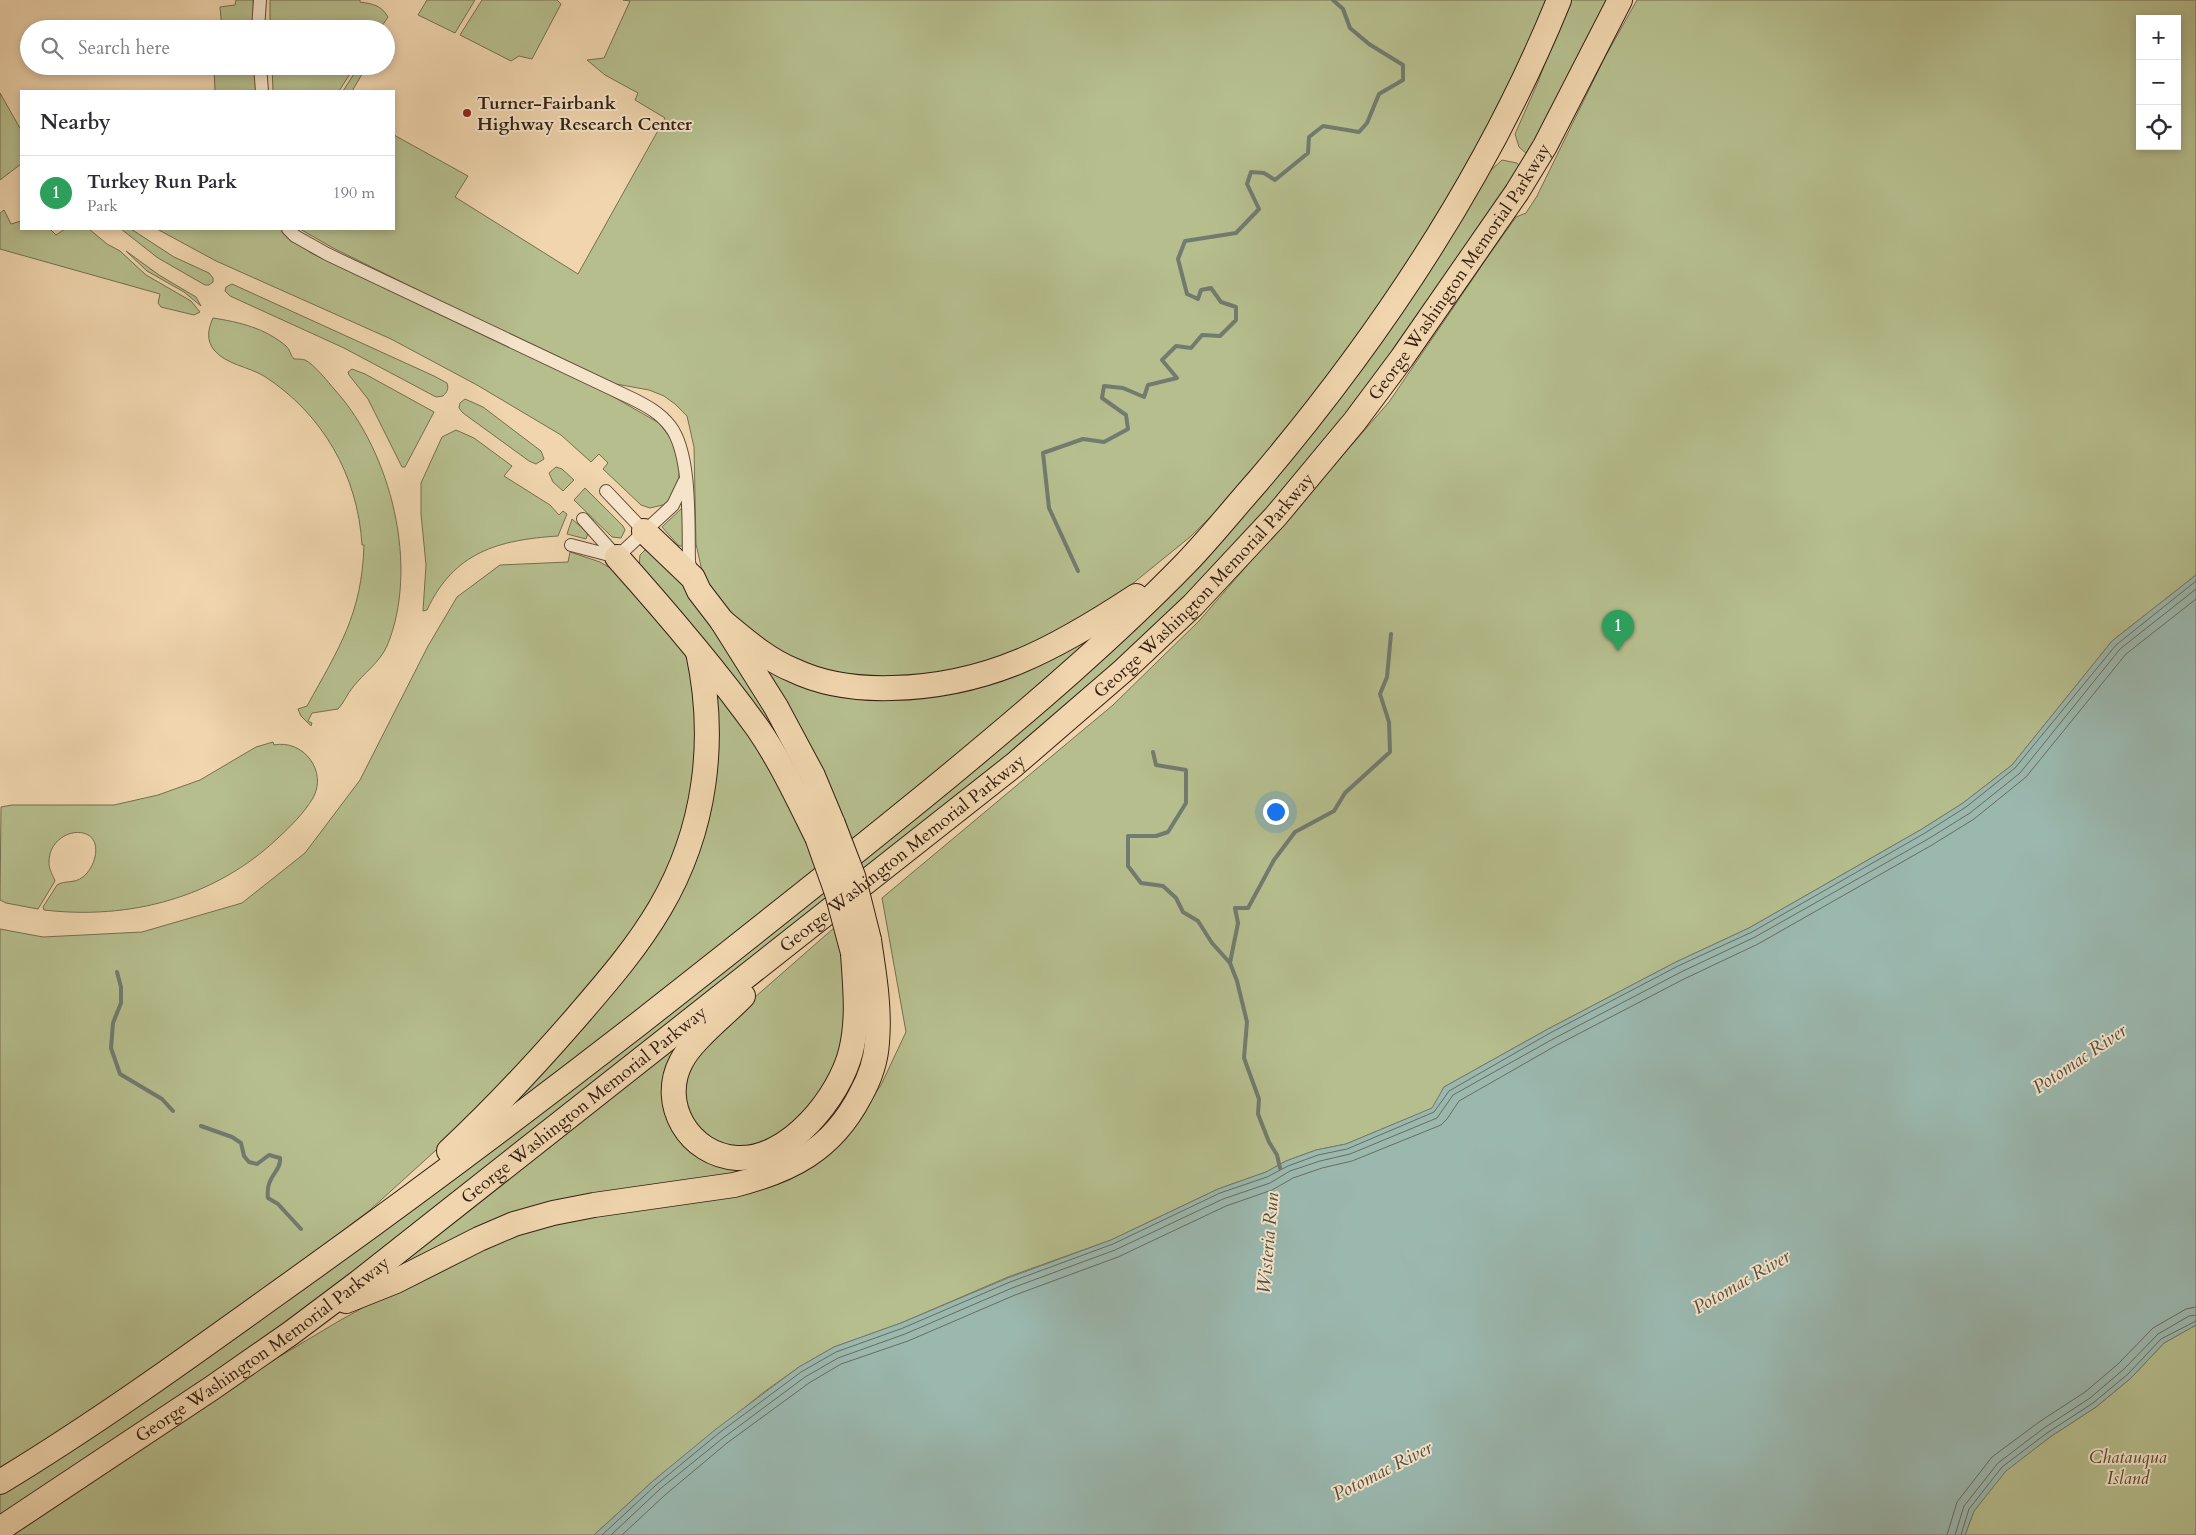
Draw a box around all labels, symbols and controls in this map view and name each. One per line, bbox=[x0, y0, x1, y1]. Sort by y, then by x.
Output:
map controls bbox=[2136, 15, 2181, 150]
button: + bbox=[2136, 15, 2181, 60]
search box bbox=[20, 20, 395, 75]
icon: search bbox=[38, 34, 66, 62]
text: Search here bbox=[78, 35, 170, 61]
button: − bbox=[2136, 60, 2181, 105]
place label: Turner-Fairbank Highway Research Center bbox=[477, 91, 693, 137]
button: locate bbox=[2136, 105, 2181, 150]
marker: Turner-Fairbank Highway Research Center bbox=[461, 107, 473, 119]
text: Nearby bbox=[40, 108, 111, 137]
street label: George Washington Memorial Parkway bbox=[1363, 138, 1557, 406]
text: Turkey Run Park bbox=[87, 169, 237, 195]
text: 1 bbox=[52, 182, 60, 204]
text: 190 m bbox=[333, 182, 375, 204]
text: Park bbox=[87, 195, 118, 217]
street label: George Washington Memorial Parkway bbox=[1088, 467, 1320, 704]
pin: 1 bbox=[1602, 610, 1634, 651]
street label: George Washington Memorial Parkway bbox=[774, 748, 1031, 958]
your location bbox=[1263, 799, 1289, 825]
street label: George Washington Memorial Parkway bbox=[456, 1000, 712, 1210]
water label: Potomac River bbox=[2027, 1017, 2132, 1100]
water label: Wisteria Run bbox=[1251, 1191, 1285, 1295]
water label: Potomac River bbox=[1688, 1243, 1796, 1320]
street label: George Washington Memorial Parkway bbox=[130, 1250, 395, 1449]
water label: Potomac River bbox=[1328, 1434, 1437, 1507]
park label: Chatauqua Island bbox=[2089, 1445, 2167, 1491]

